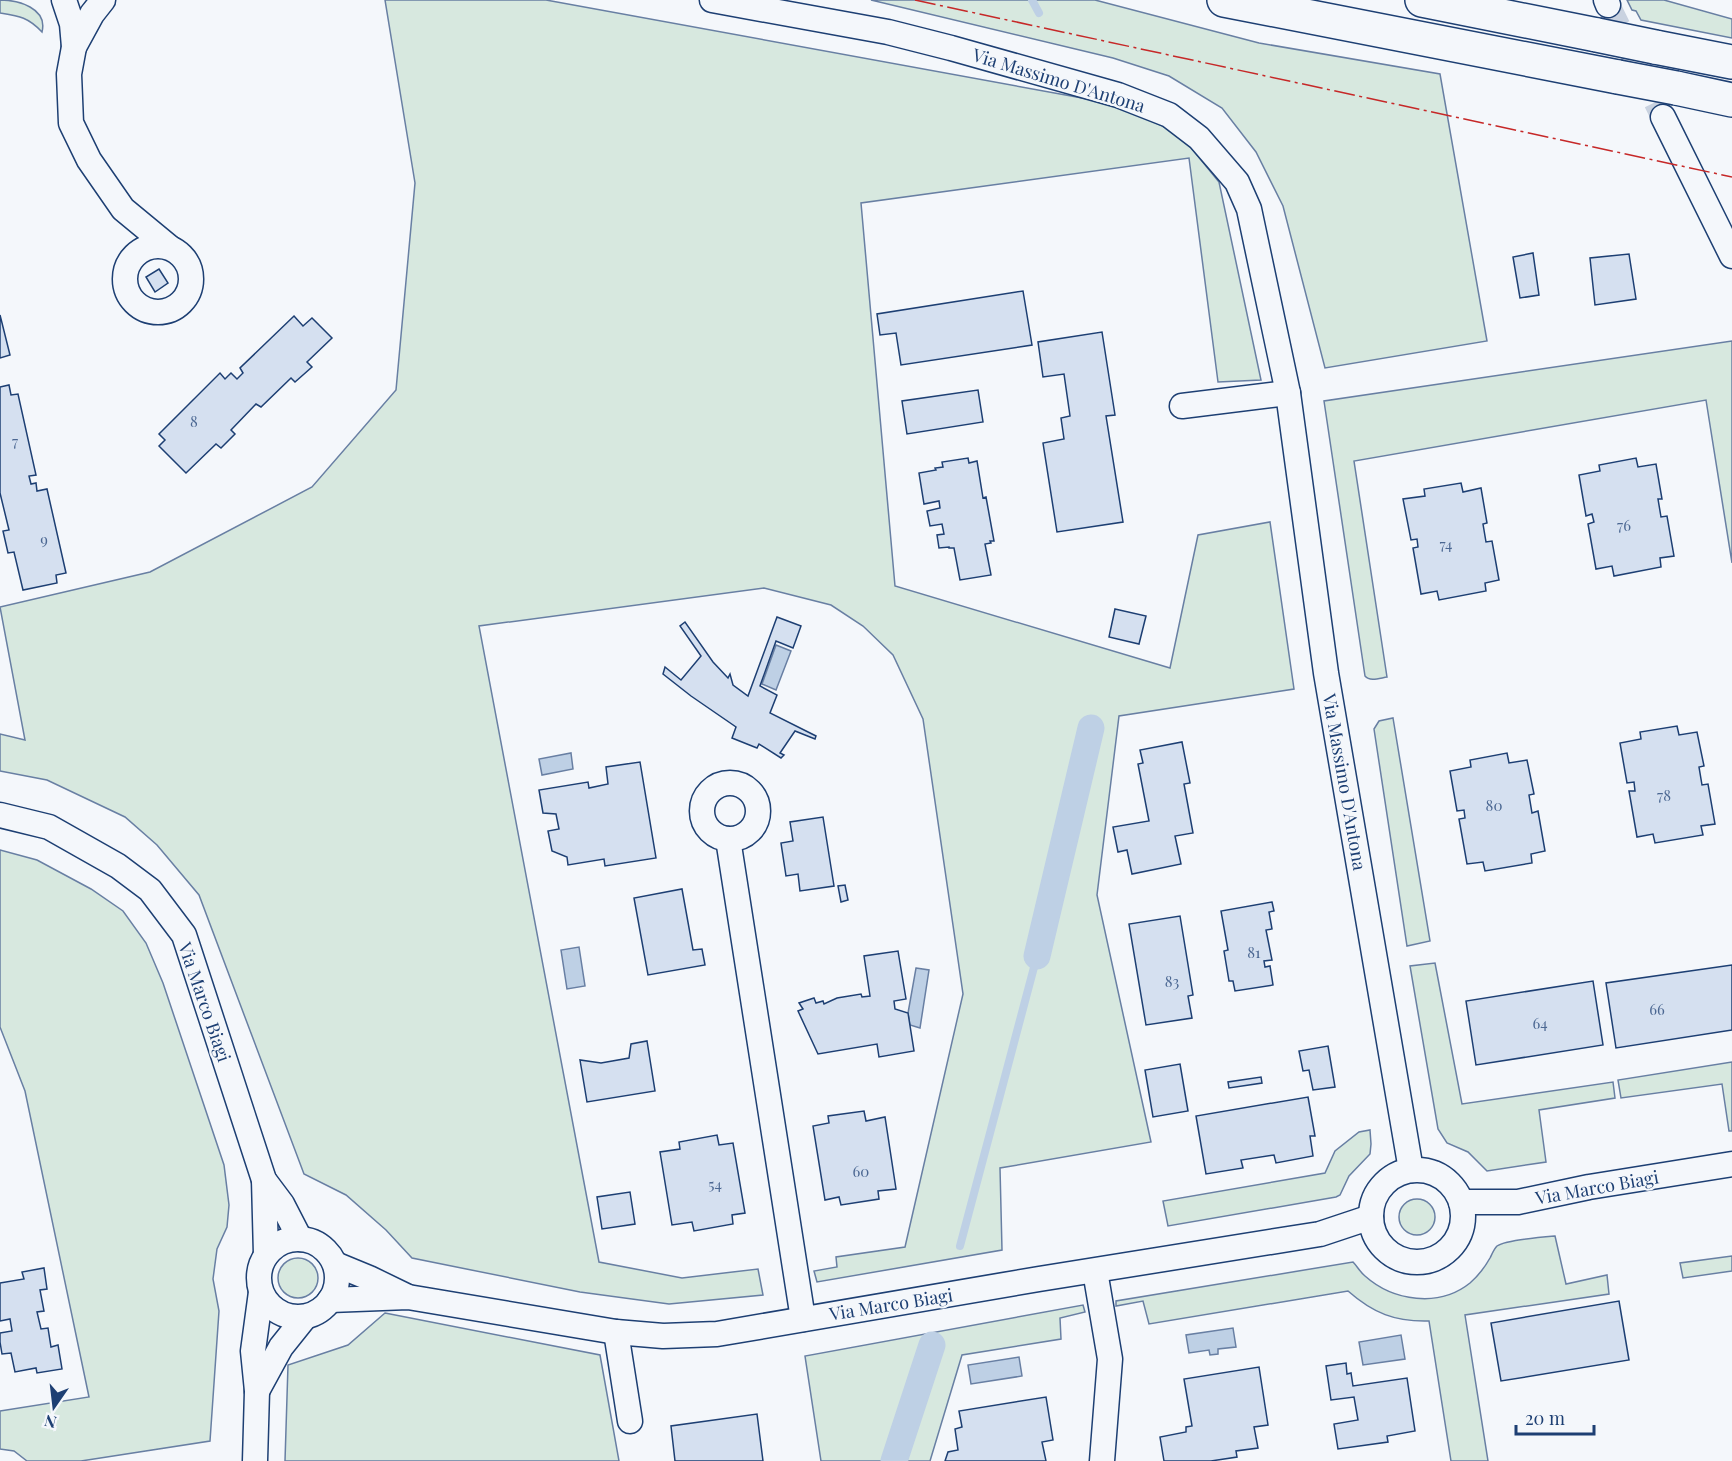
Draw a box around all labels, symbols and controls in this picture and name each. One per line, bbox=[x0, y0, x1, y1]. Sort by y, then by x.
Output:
street label: Via Massimo D'Antona bbox=[969, 42, 1148, 118]
house number: 8 bbox=[190, 411, 198, 431]
house number: 7 bbox=[12, 431, 18, 451]
house number: 76 bbox=[1617, 515, 1631, 535]
house number: 9 bbox=[40, 529, 48, 549]
house number: 74 bbox=[1440, 534, 1453, 554]
street label: Via Massimo D'Antona bbox=[1317, 691, 1372, 872]
house number: 78 bbox=[1657, 785, 1671, 805]
house number: 80 bbox=[1486, 795, 1502, 815]
street label: Via Marco Biagi bbox=[173, 938, 237, 1065]
house number: 81 bbox=[1247, 942, 1261, 962]
house number: 83 bbox=[1165, 971, 1179, 991]
house number: 66 bbox=[1649, 999, 1665, 1019]
house number: 64 bbox=[1532, 1013, 1548, 1033]
house number: 60 bbox=[853, 1161, 869, 1181]
street label: Via Marco Biagi bbox=[1532, 1164, 1661, 1210]
house number: 54 bbox=[708, 1174, 722, 1194]
street label: Via Marco Biagi bbox=[827, 1282, 954, 1326]
north arrow bbox=[24, 1377, 84, 1437]
scale bar bbox=[1516, 1398, 1594, 1436]
text: 20 m bbox=[1525, 1406, 1565, 1430]
text: N bbox=[42, 1410, 58, 1434]

